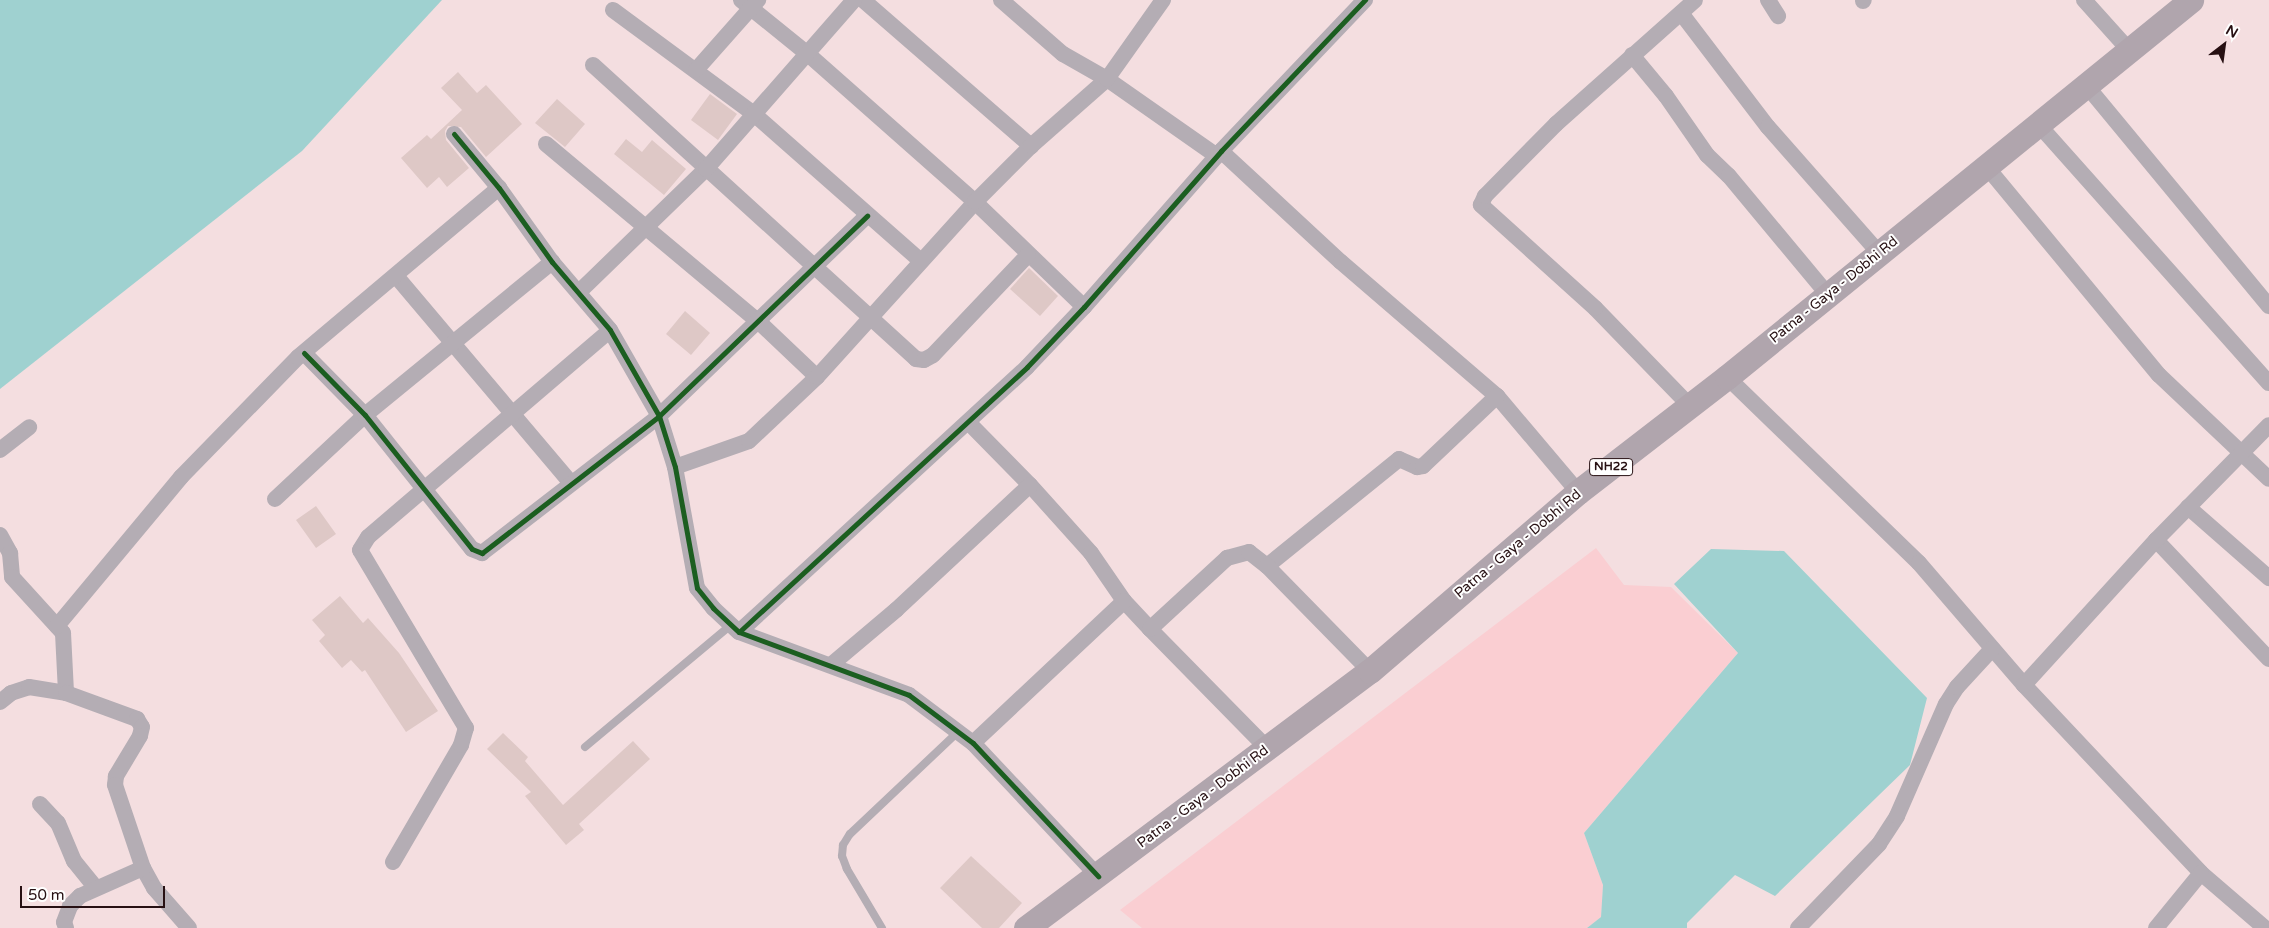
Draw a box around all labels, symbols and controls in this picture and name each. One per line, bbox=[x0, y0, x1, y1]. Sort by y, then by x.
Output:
north arrow bbox=[2199, 20, 2249, 70]
text: N bbox=[2223, 21, 2241, 42]
street label: Patna - Gaya - Dobhi Rd bbox=[1766, 233, 1902, 347]
road number: NH22 bbox=[1588, 458, 1634, 477]
street label: Patna - Gaya - Dobhi Rd bbox=[1451, 486, 1585, 602]
street label: Patna - Gaya - Dobhi Rd bbox=[1134, 742, 1272, 852]
scale bar bbox=[22, 876, 168, 908]
text: 50 m bbox=[28, 886, 65, 904]

